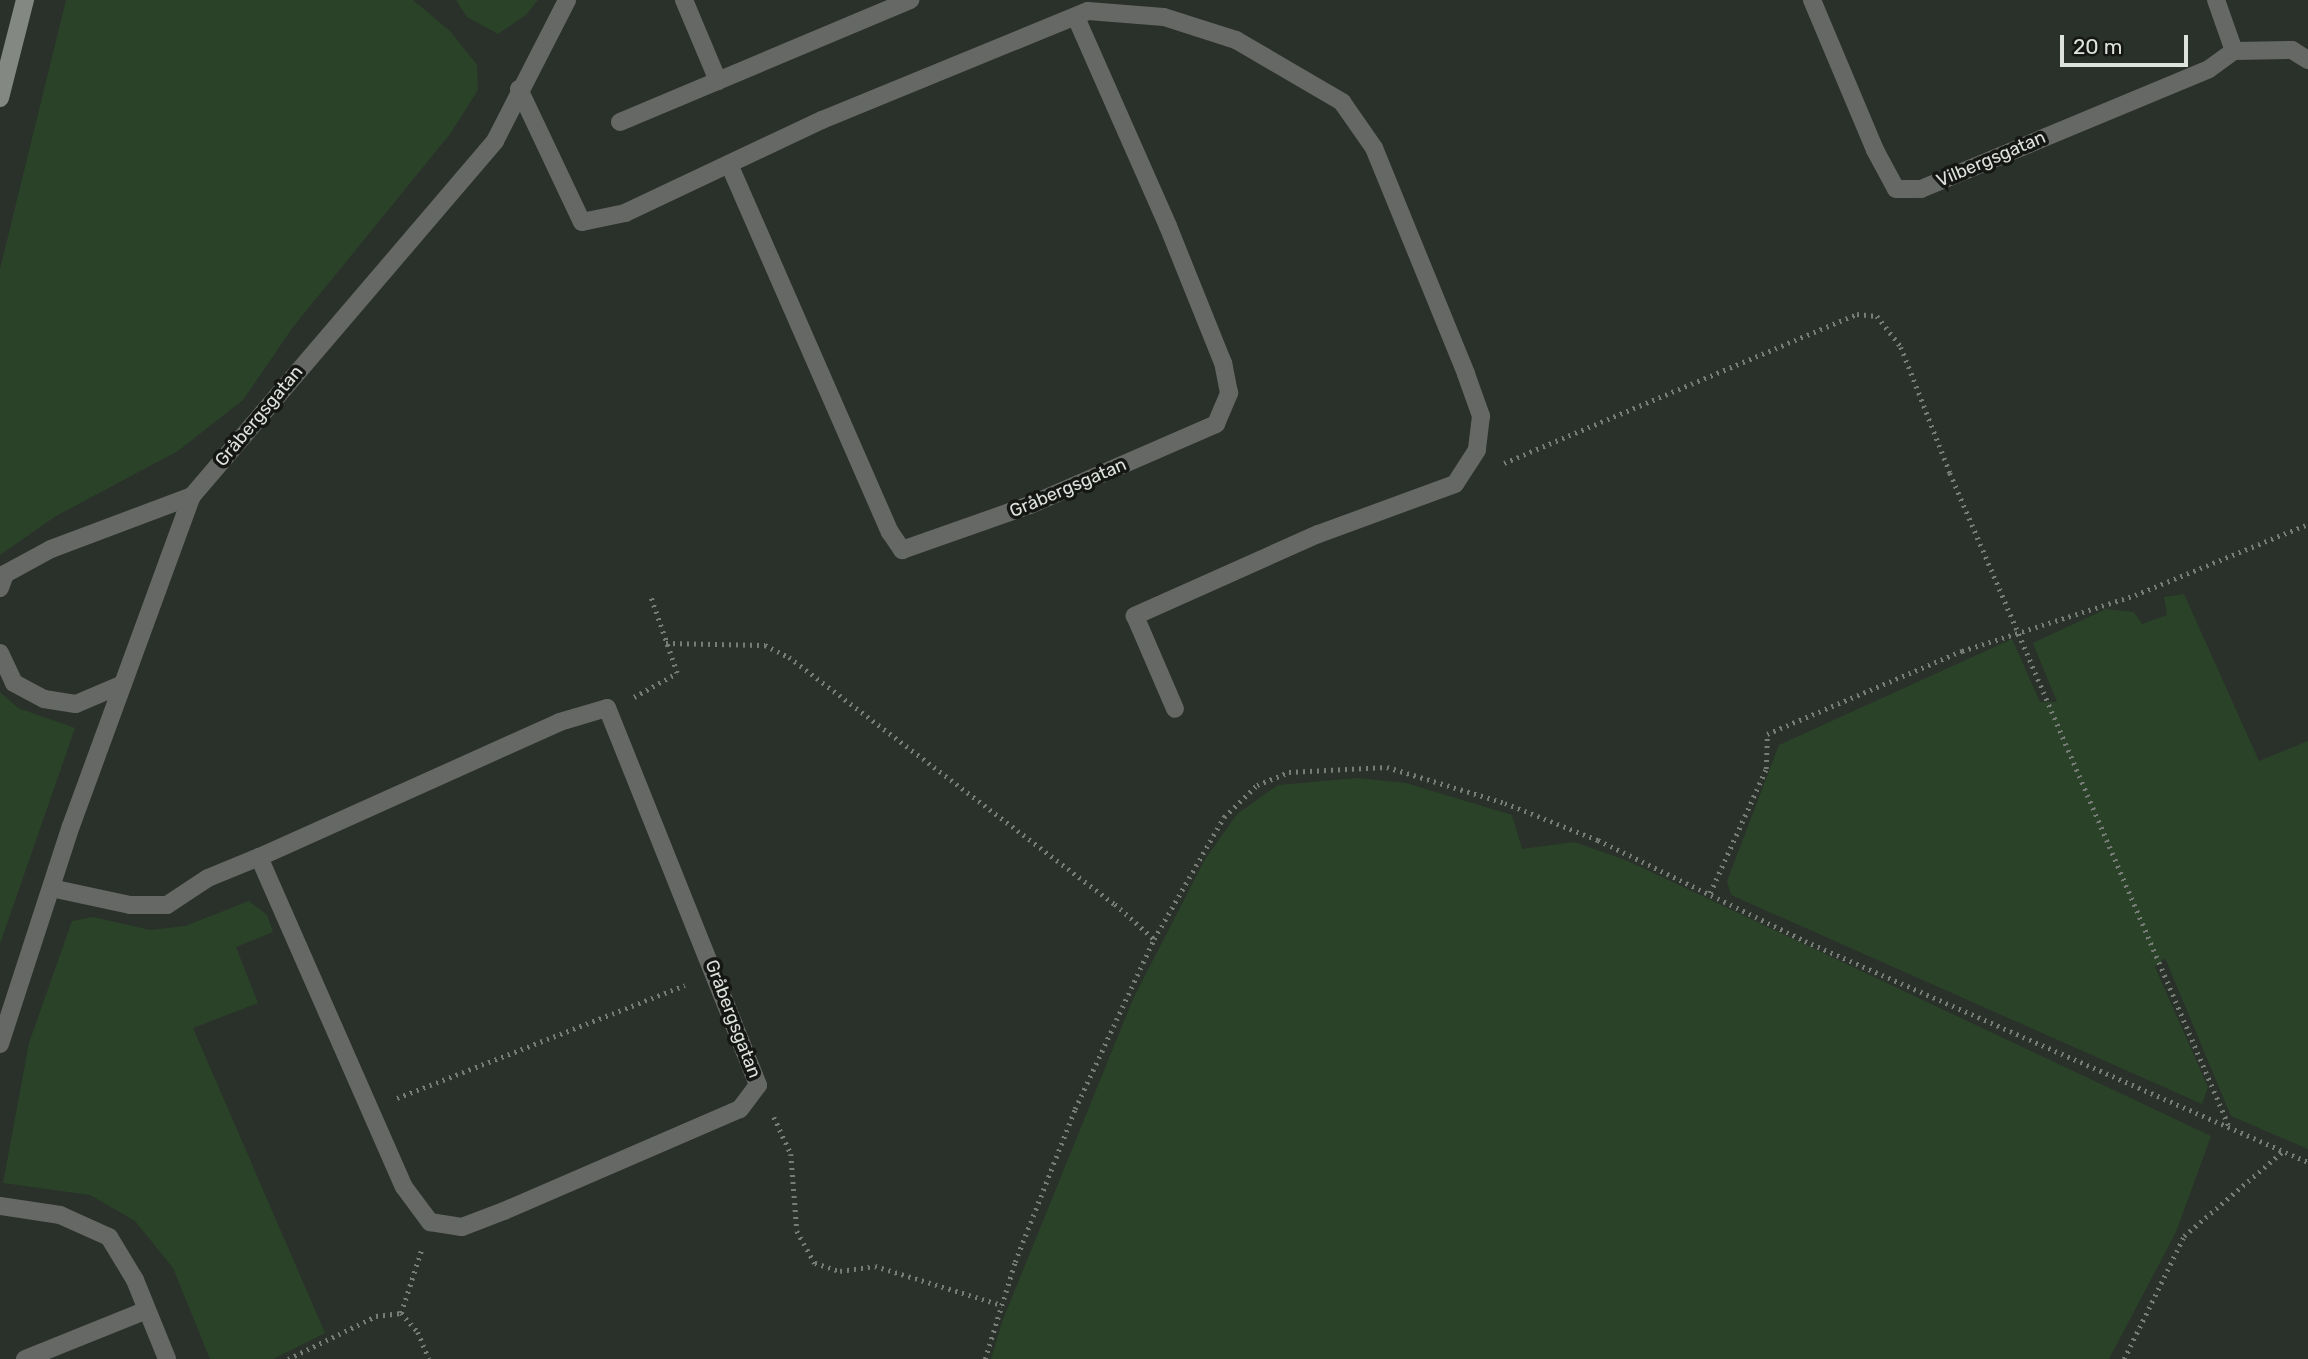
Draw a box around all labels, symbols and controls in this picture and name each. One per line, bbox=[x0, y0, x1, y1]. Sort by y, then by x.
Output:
scale bar bbox=[2063, 21, 2191, 65]
text: 20 m bbox=[2073, 34, 2122, 59]
street label: Vilbergsgatan bbox=[1933, 126, 2049, 192]
street label: Gråbergsgatan bbox=[211, 361, 307, 471]
street label: Gråbergsgatan bbox=[1006, 454, 1130, 522]
street label: Gråbergsgatan bbox=[701, 957, 765, 1081]

